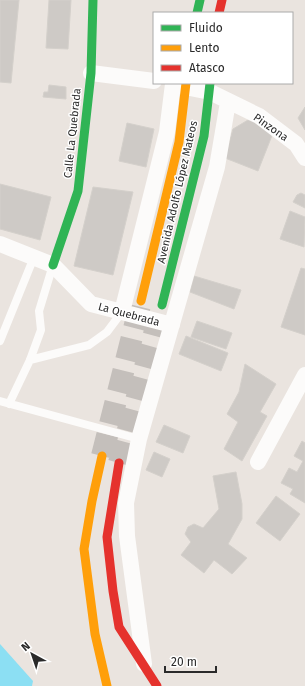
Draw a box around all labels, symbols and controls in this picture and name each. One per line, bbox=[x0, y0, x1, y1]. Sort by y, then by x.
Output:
legend bbox=[153, 12, 293, 84]
text: Fluido bbox=[189, 21, 223, 35]
text: Lento bbox=[189, 41, 219, 55]
text: Atasco bbox=[189, 61, 225, 75]
street label: Calle La Quebrada bbox=[61, 87, 84, 179]
street label: Pinzona bbox=[251, 111, 291, 144]
street label: Avenida Adolfo López Mateos bbox=[155, 120, 200, 265]
street label: La Quebrada bbox=[97, 300, 161, 329]
north arrow bbox=[12, 634, 52, 674]
text: N bbox=[19, 639, 33, 654]
scale bar bbox=[165, 648, 216, 674]
text: 20 m bbox=[171, 655, 197, 669]

